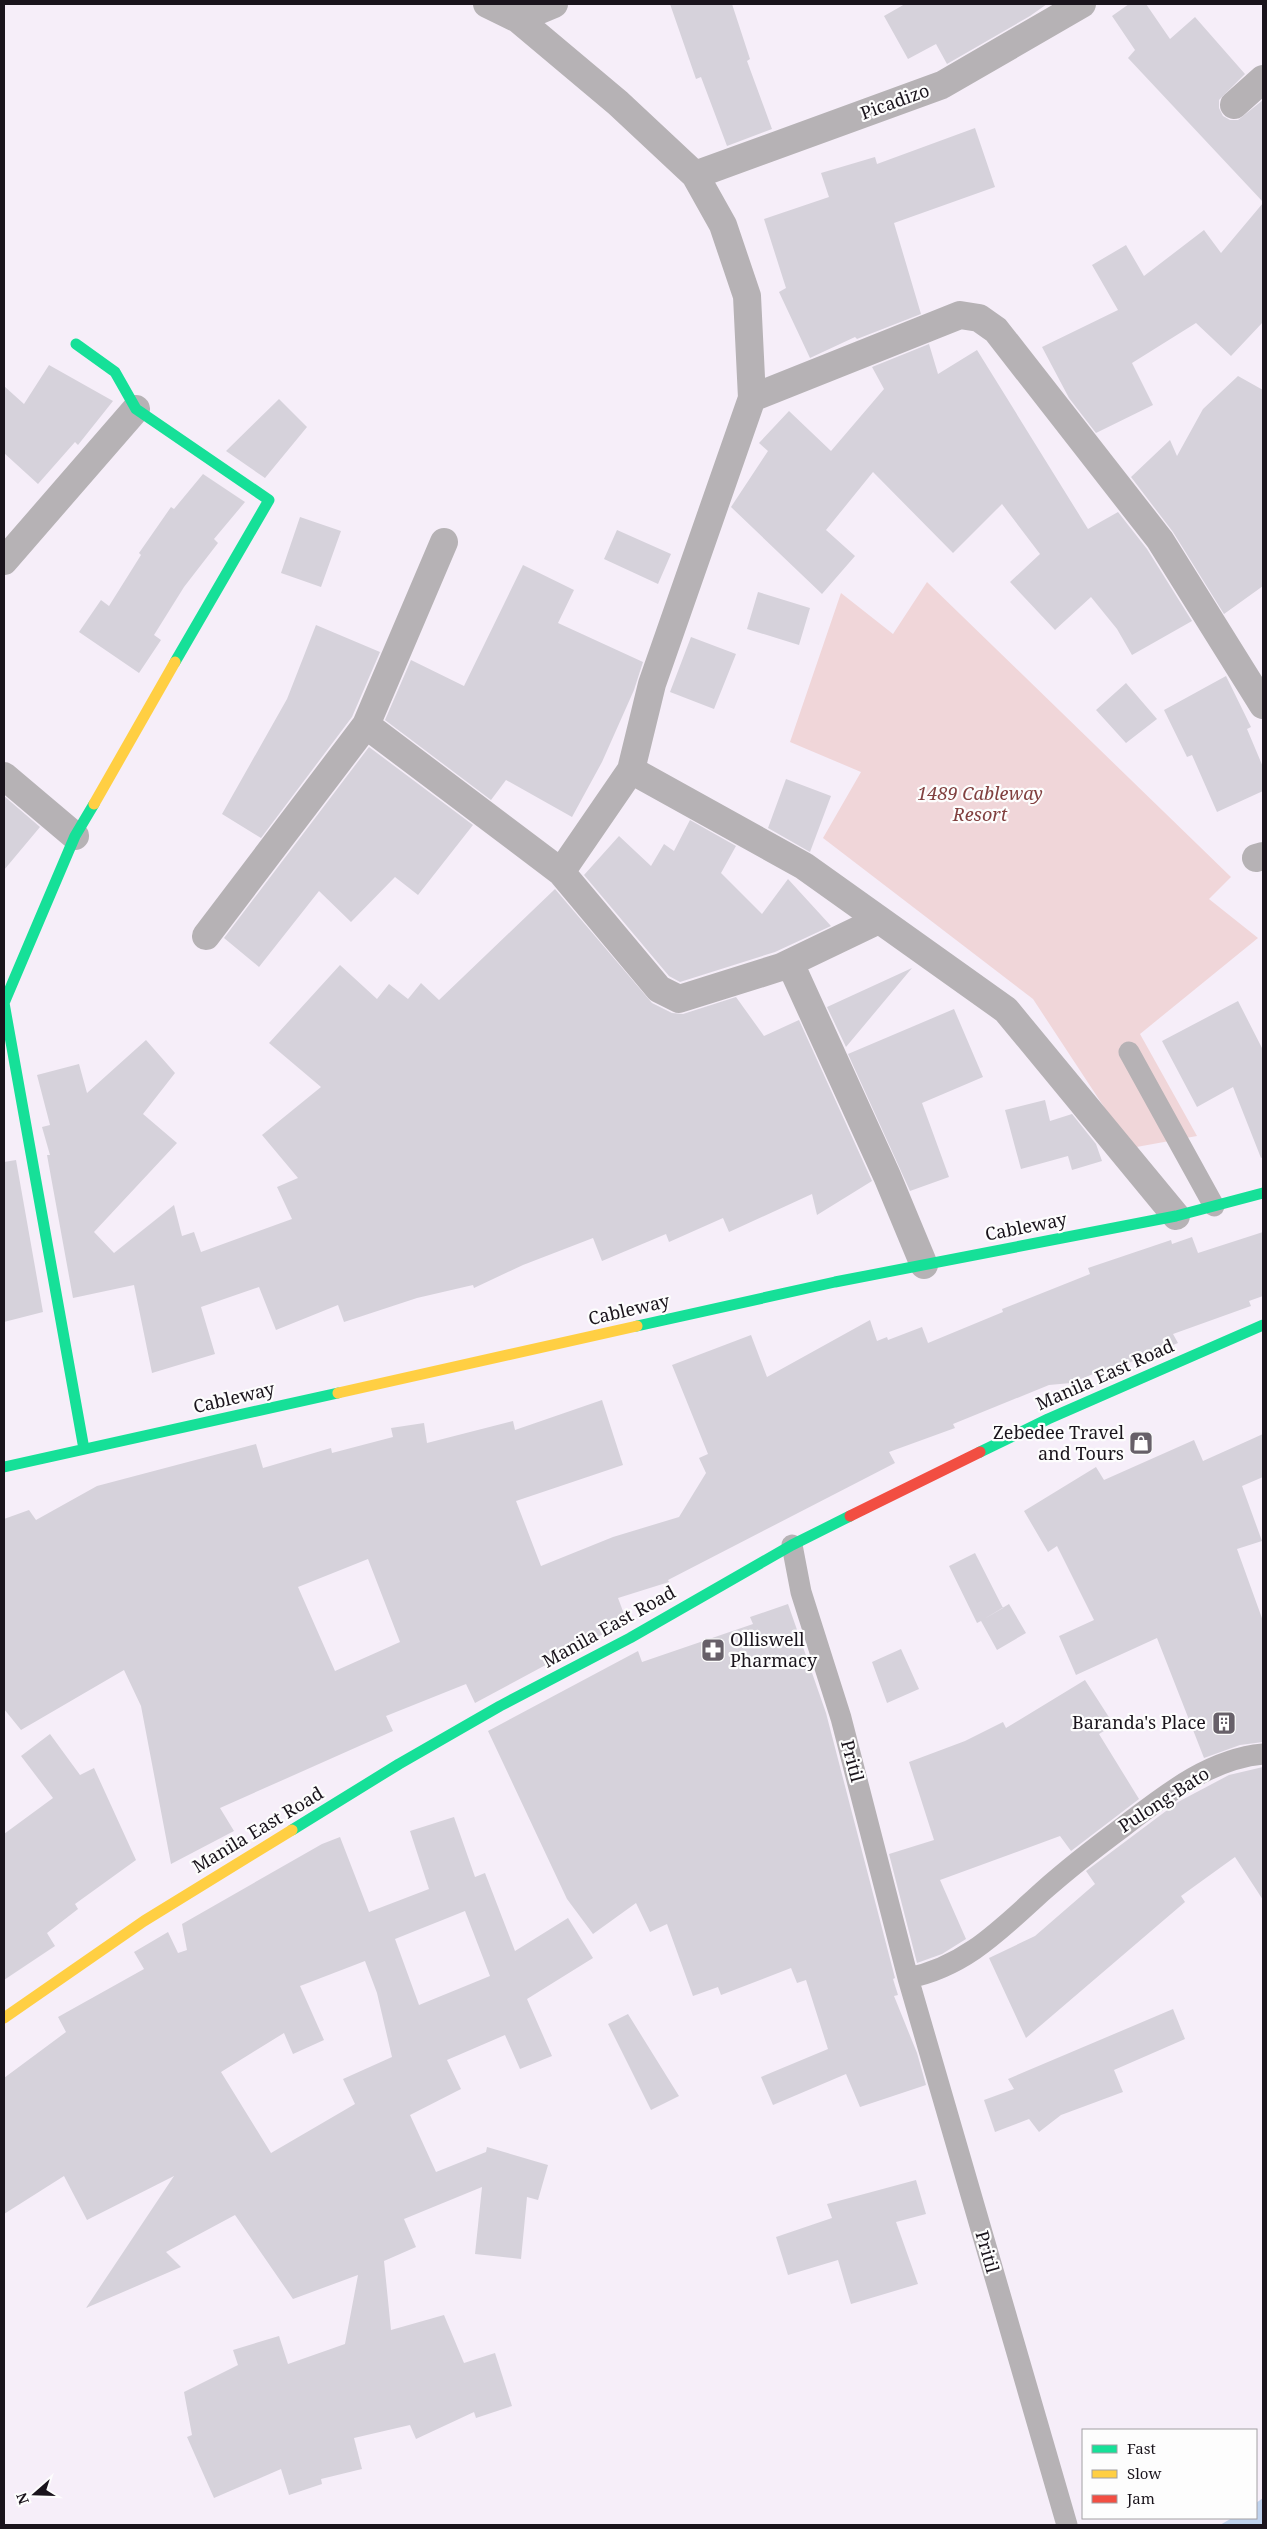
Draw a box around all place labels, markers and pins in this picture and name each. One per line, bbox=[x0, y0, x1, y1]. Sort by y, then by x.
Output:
place label: Zebedee Travel and Tours bbox=[993, 1420, 1124, 1465]
shop icon: Zebedee Travel and Tours bbox=[1128, 1430, 1154, 1456]
place label: Olliswell Pharmacy bbox=[730, 1627, 818, 1672]
pharmacy icon: Olliswell Pharmacy bbox=[700, 1637, 726, 1663]
place label: Baranda's Place bbox=[1072, 1710, 1206, 1734]
building icon: Baranda's Place bbox=[1211, 1710, 1237, 1736]

